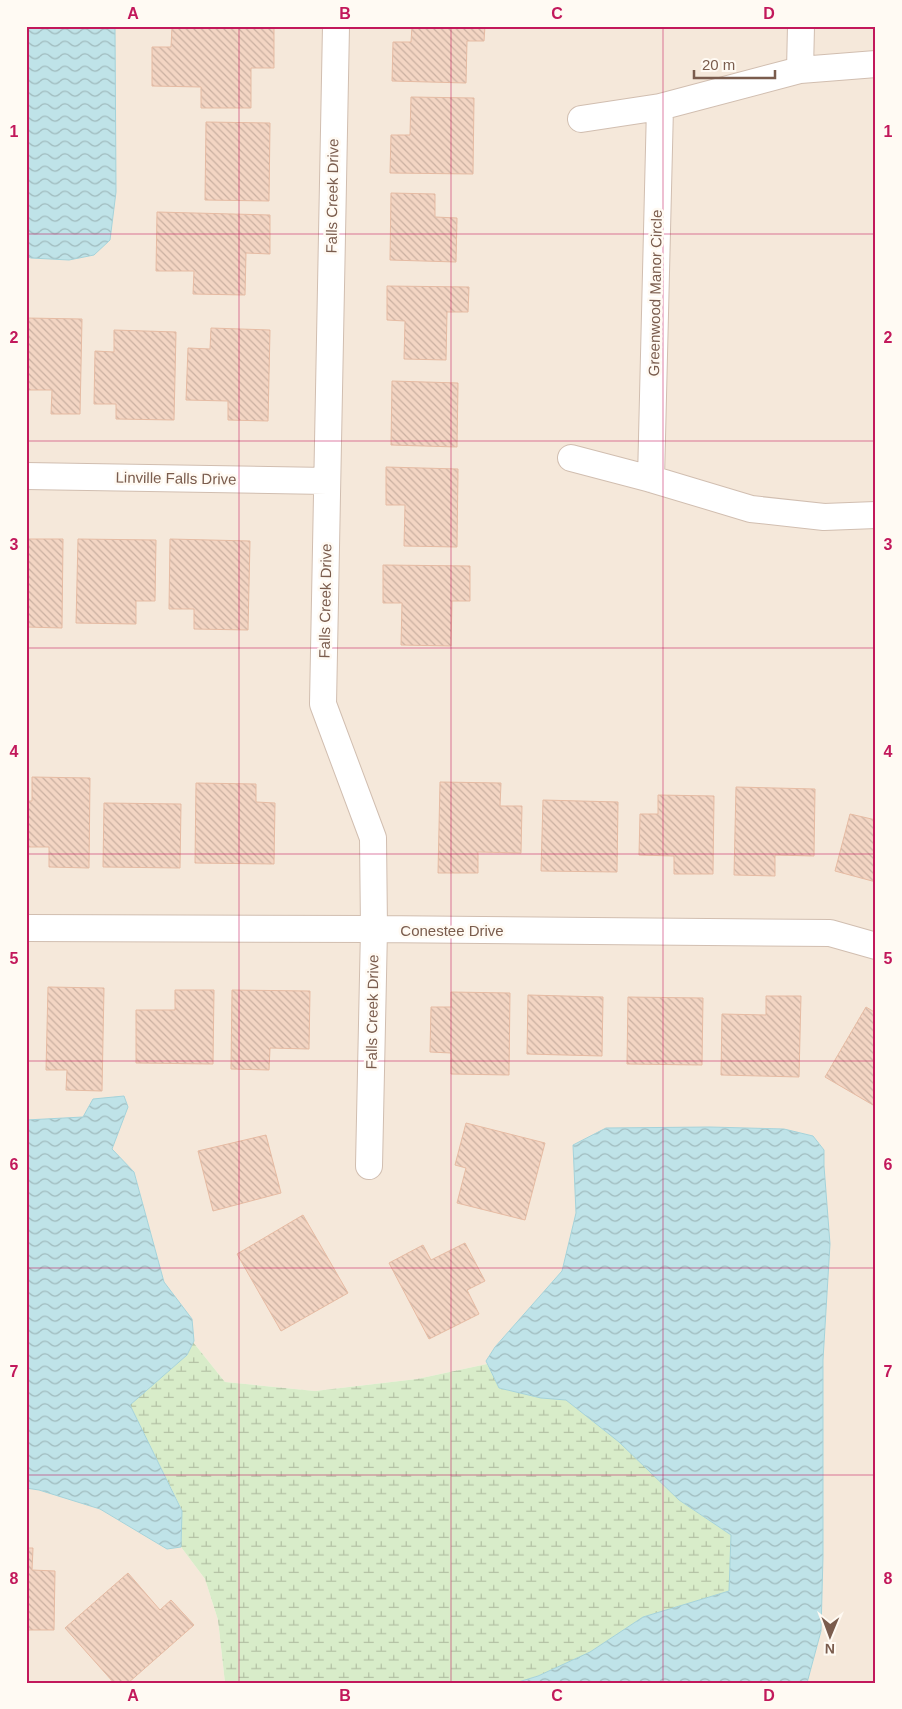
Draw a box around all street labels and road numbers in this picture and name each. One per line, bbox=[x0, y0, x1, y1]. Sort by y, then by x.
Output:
street label: Falls Creek Drive bbox=[322, 138, 342, 254]
street label: Greenwood Manor Circle bbox=[645, 209, 665, 377]
street label: Linville Falls Drive bbox=[115, 468, 237, 488]
street label: Falls Creek Drive bbox=[315, 543, 335, 659]
street label: Conestee Drive bbox=[400, 922, 504, 939]
street label: Falls Creek Drive bbox=[362, 954, 382, 1070]

